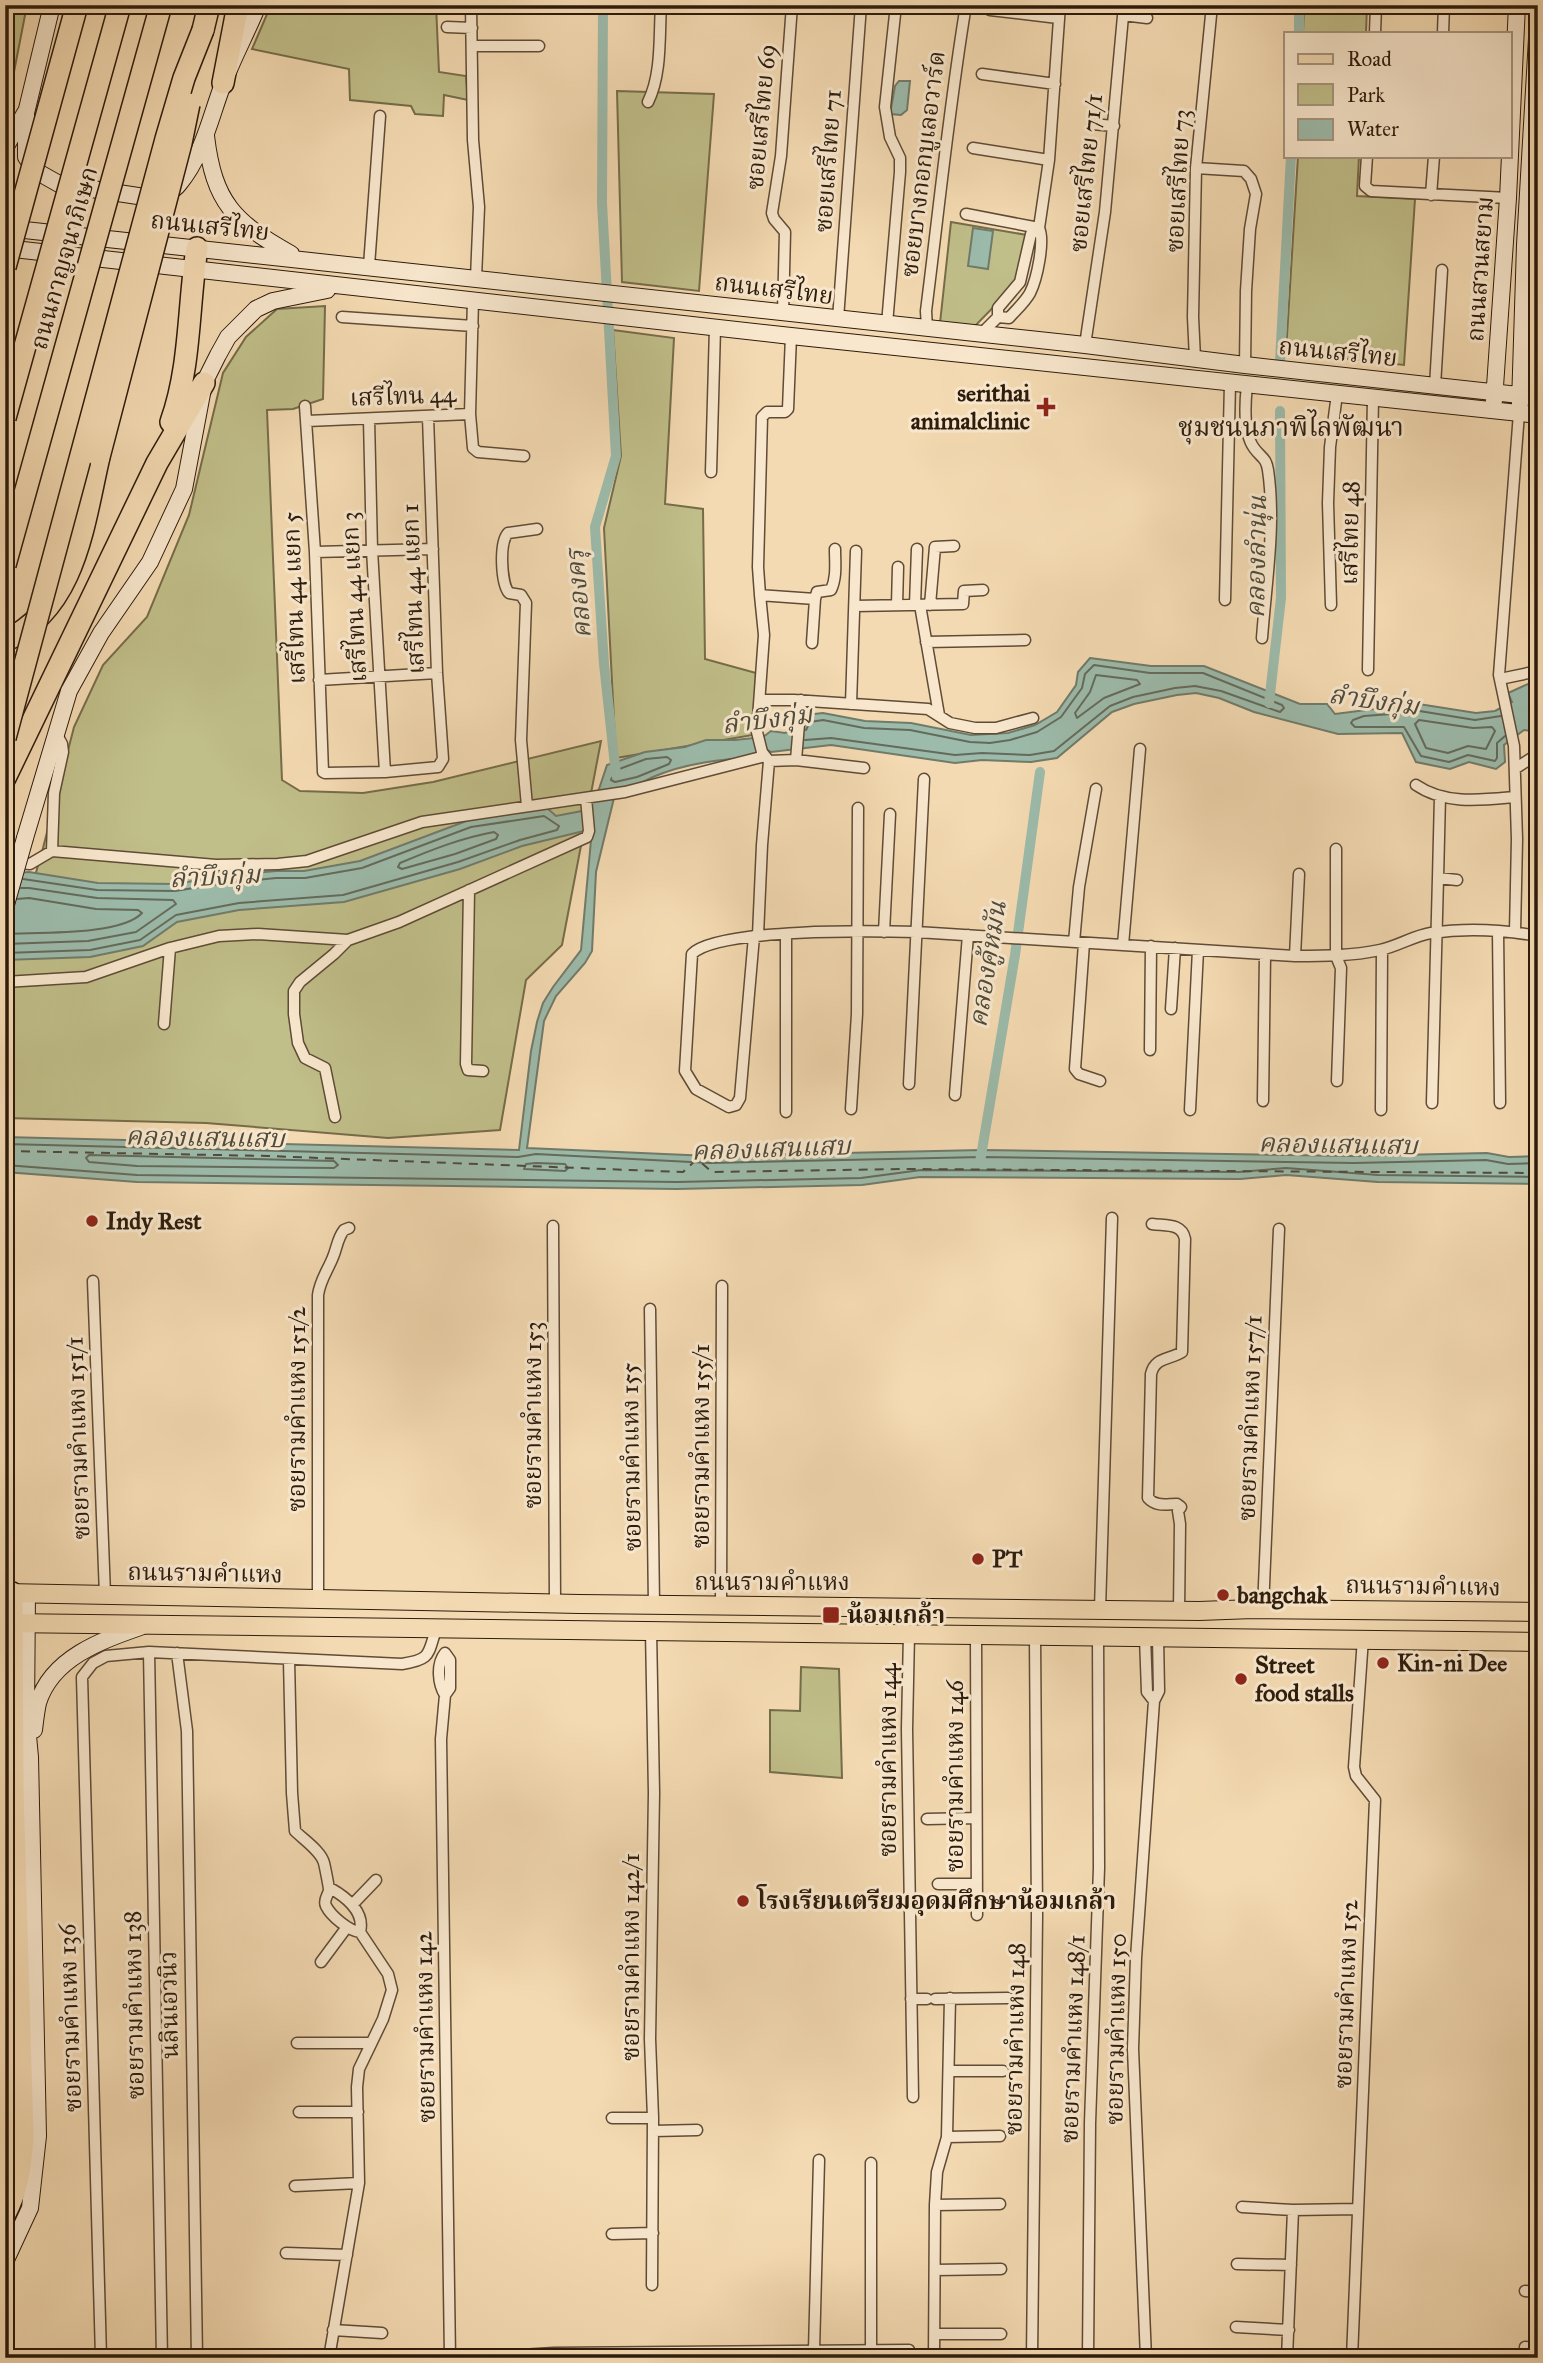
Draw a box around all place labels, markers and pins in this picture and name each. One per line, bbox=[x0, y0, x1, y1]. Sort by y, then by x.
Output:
place label: serithai animalclinic bbox=[911, 378, 1030, 436]
marker: serithai animalclinic bbox=[1036, 397, 1056, 417]
place label: Indy Rest bbox=[106, 1206, 202, 1236]
marker: Indy Rest bbox=[84, 1213, 100, 1229]
place label: PT bbox=[992, 1544, 1023, 1574]
marker: PT bbox=[970, 1551, 986, 1567]
place label: bangchak bbox=[1236, 1580, 1329, 1610]
marker: bangchak bbox=[1215, 1587, 1231, 1603]
place label: น้อมเกล้า bbox=[847, 1600, 945, 1630]
marker: น้อมเกล้า bbox=[821, 1605, 841, 1625]
place label: Kin-ni Dee bbox=[1397, 1648, 1507, 1678]
place label: Street food stalls bbox=[1254, 1650, 1354, 1708]
marker: Kin-ni Dee bbox=[1375, 1655, 1391, 1671]
marker: Street food stalls bbox=[1233, 1671, 1249, 1687]
place label: โรงเรียนเตรียมอุดมศึกษาน้อมเกล้า bbox=[756, 1884, 1116, 1916]
marker: โรงเรียนเตรียมอุดมศึกษาน้อมเกล้า bbox=[735, 1893, 751, 1909]

